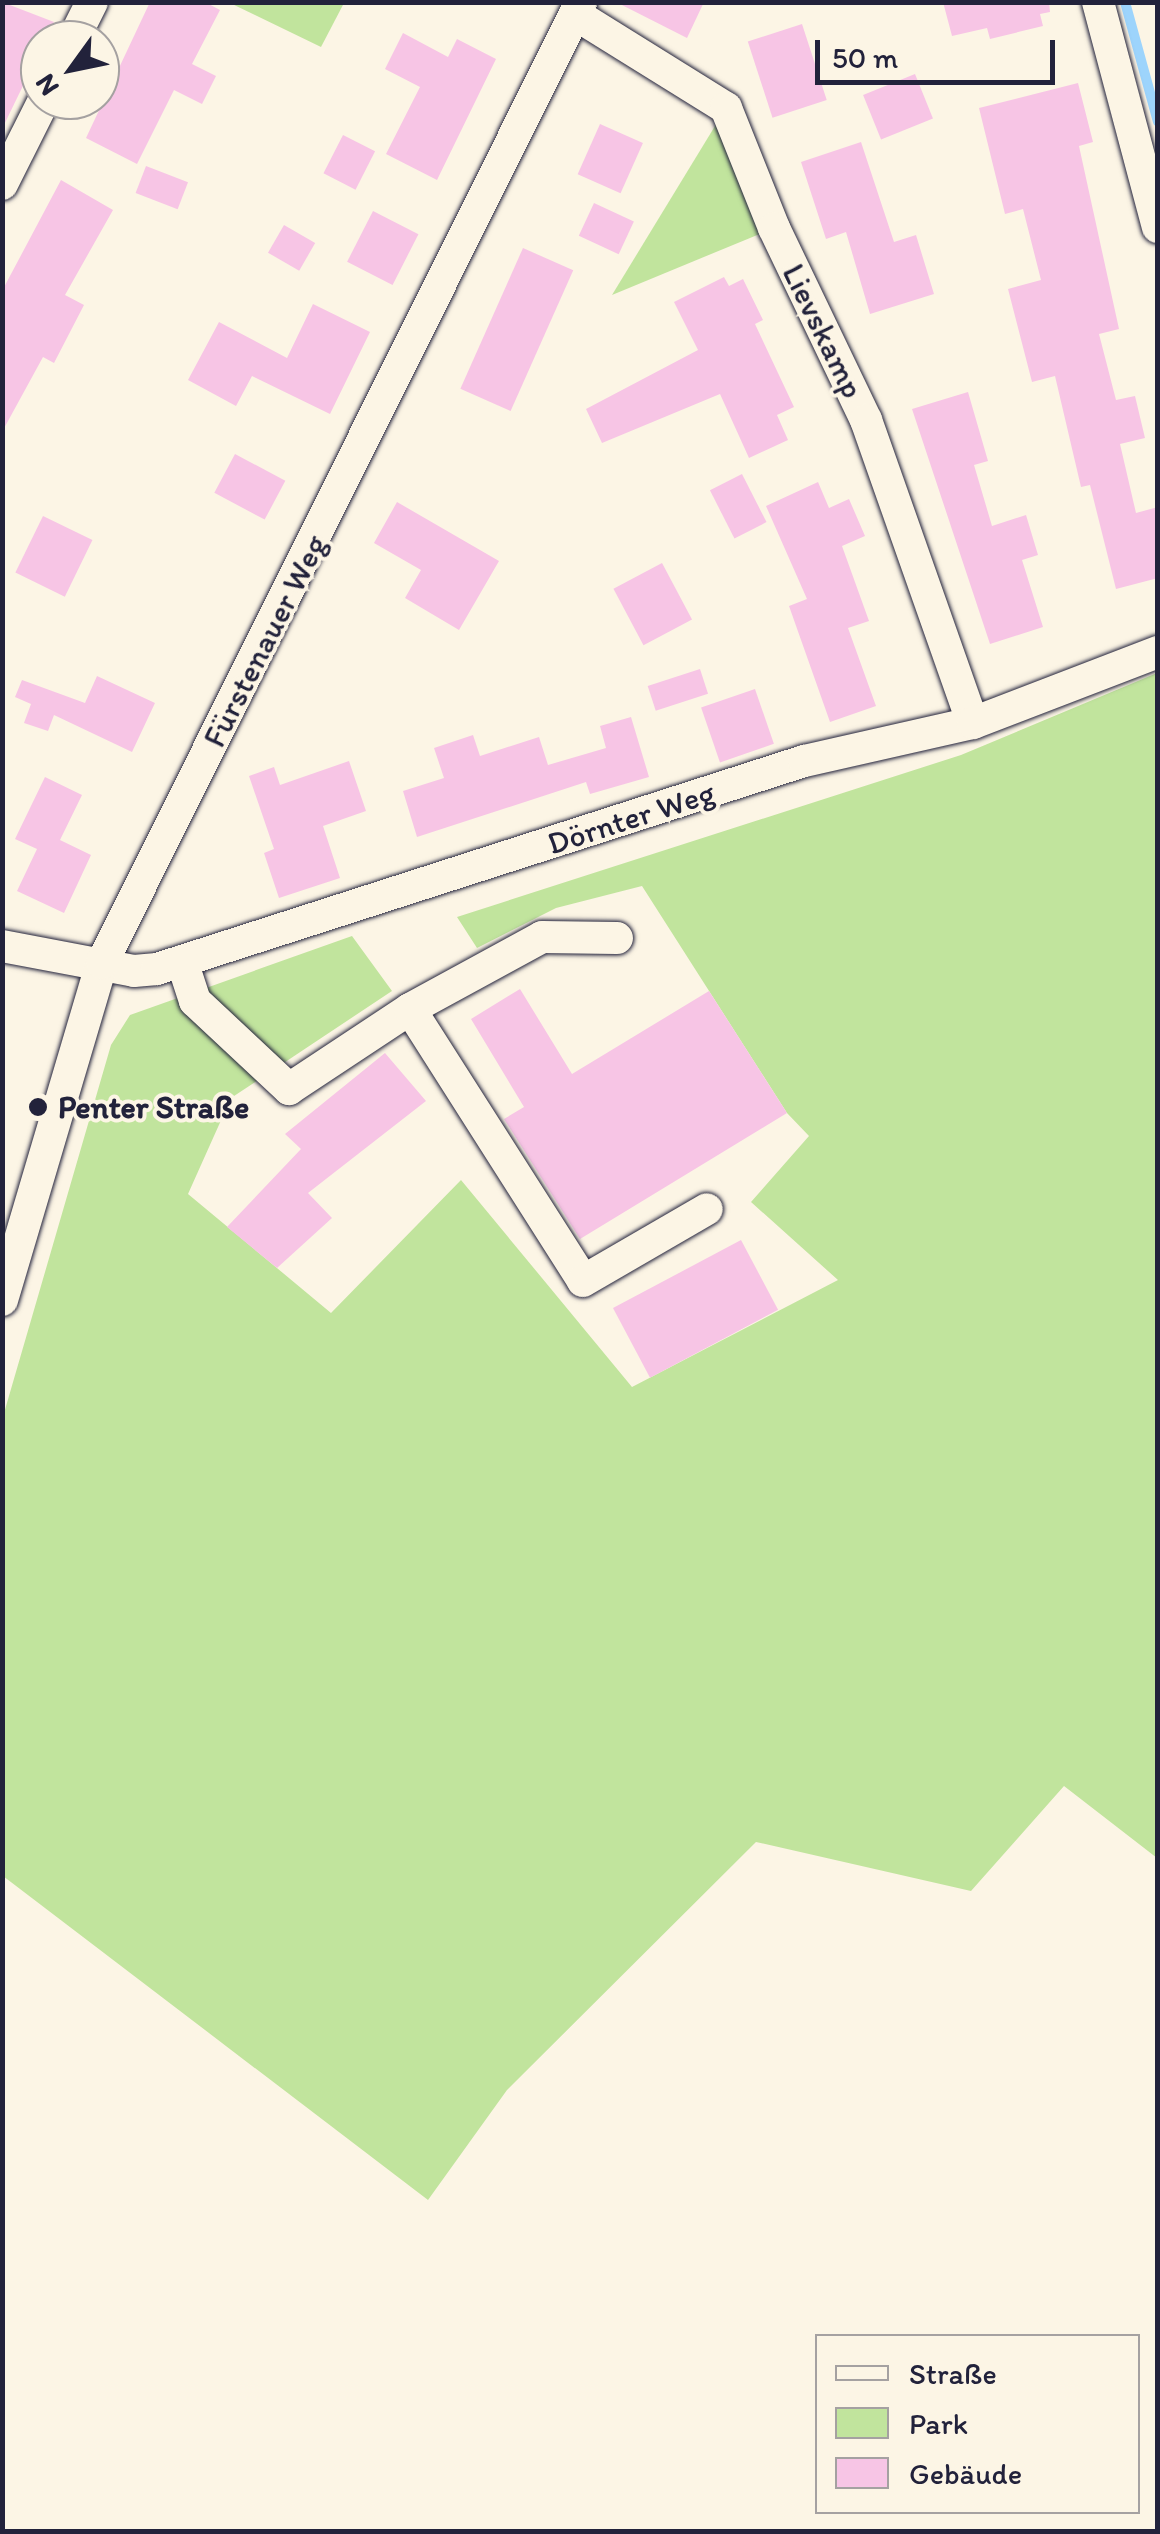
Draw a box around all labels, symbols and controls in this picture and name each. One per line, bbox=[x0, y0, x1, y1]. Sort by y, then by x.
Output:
north arrow bbox=[20, 20, 120, 120]
scale bar bbox=[820, 20, 1060, 82]
text: 50 m bbox=[832, 39, 898, 76]
text: N bbox=[27, 68, 66, 102]
street label: Lievskamp bbox=[774, 258, 872, 404]
street label: Fürstenauer Weg bbox=[195, 529, 335, 753]
street label: Dörnter Weg bbox=[543, 773, 719, 863]
place label: Penter Straße bbox=[58, 1088, 249, 1126]
marker: Penter Straße bbox=[27, 1096, 49, 1118]
legend bbox=[815, 2334, 1140, 2514]
text: Straße bbox=[909, 2355, 997, 2392]
text: Park bbox=[909, 2405, 968, 2442]
text: Gebäude bbox=[909, 2455, 1022, 2492]

